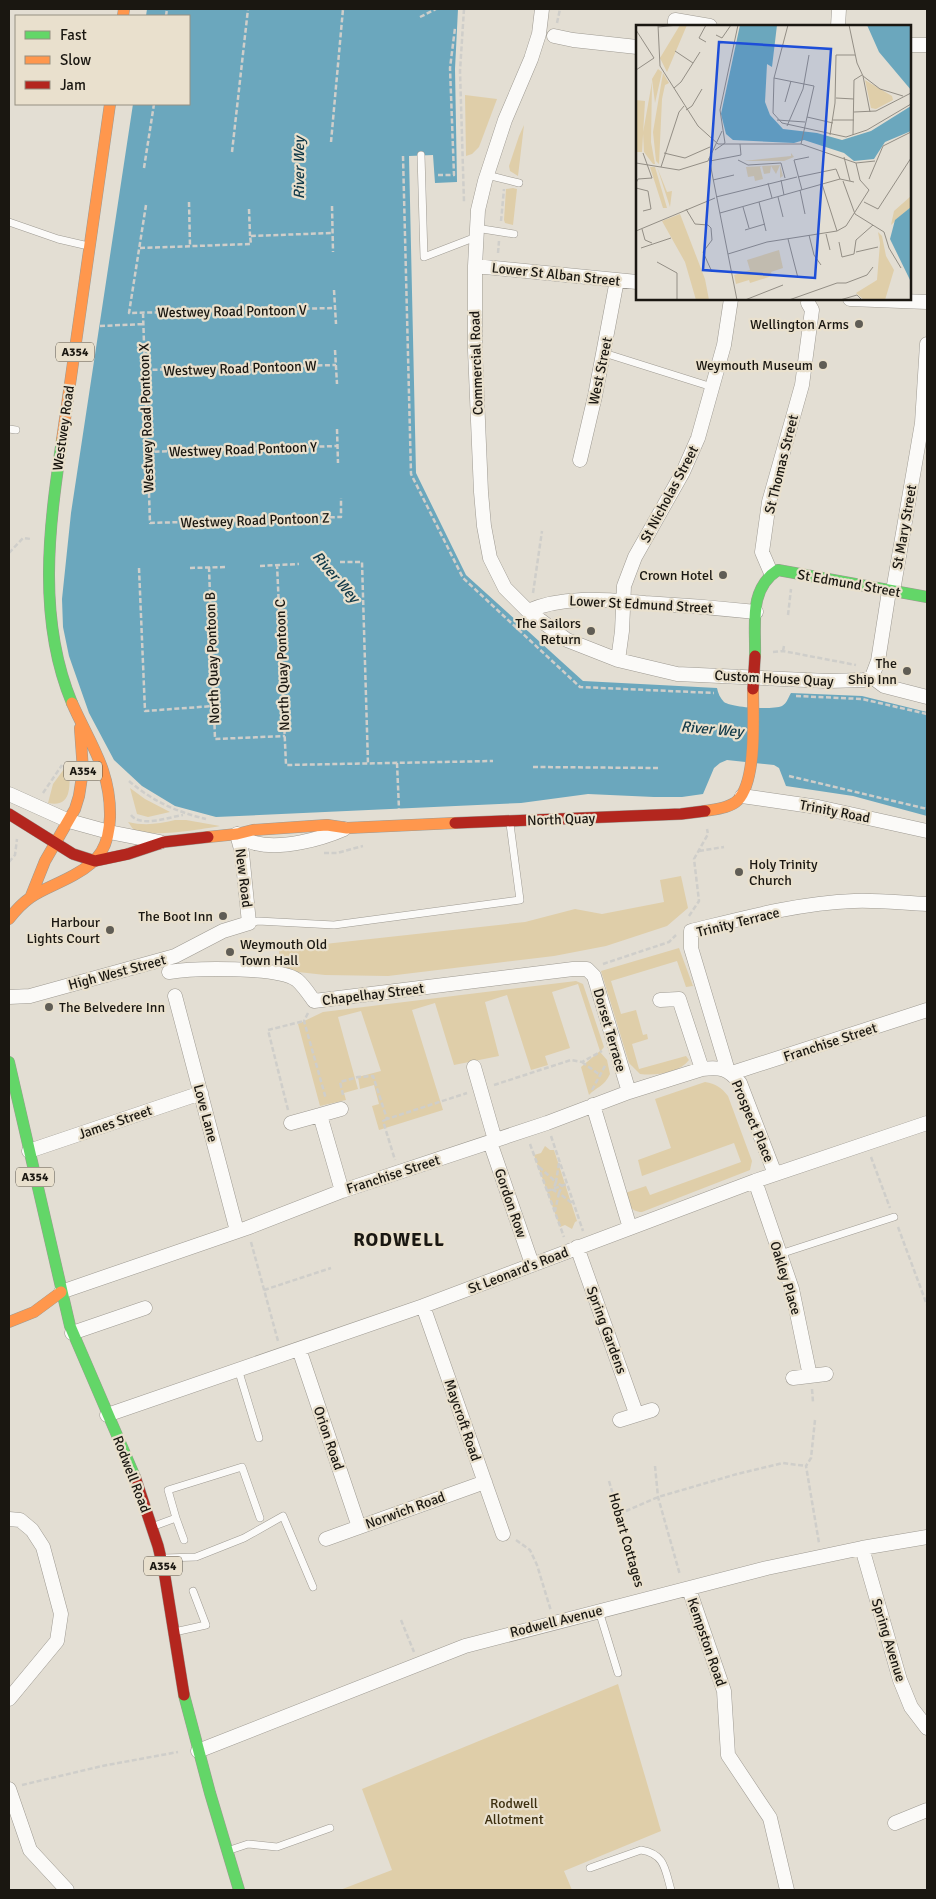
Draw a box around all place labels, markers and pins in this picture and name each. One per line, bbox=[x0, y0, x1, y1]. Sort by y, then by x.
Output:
place label: Wellington Arms bbox=[750, 316, 849, 333]
marker: Wellington Arms bbox=[853, 318, 865, 330]
place label: Weymouth Museum bbox=[696, 357, 813, 374]
marker: Weymouth Museum bbox=[817, 359, 829, 371]
place label: Crown Hotel bbox=[639, 567, 713, 584]
marker: Crown Hotel bbox=[717, 569, 729, 581]
place label: The Sailors Return bbox=[515, 615, 581, 648]
marker: The Sailors Return bbox=[585, 625, 597, 637]
place label: The Ship Inn bbox=[848, 655, 897, 688]
marker: The Ship Inn bbox=[901, 665, 913, 677]
place label: Holy Trinity Church bbox=[749, 856, 818, 889]
marker: Holy Trinity Church bbox=[733, 866, 745, 878]
place label: The Boot Inn bbox=[138, 908, 213, 925]
marker: The Boot Inn bbox=[217, 910, 229, 922]
place label: Harbour Lights Court bbox=[26, 914, 101, 947]
marker: Harbour Lights Court bbox=[104, 924, 116, 936]
place label: Weymouth Old Town Hall bbox=[240, 936, 327, 969]
marker: Weymouth Old Town Hall bbox=[224, 946, 236, 958]
place label: The Belvedere Inn bbox=[59, 999, 165, 1016]
marker: The Belvedere Inn bbox=[43, 1001, 55, 1013]

